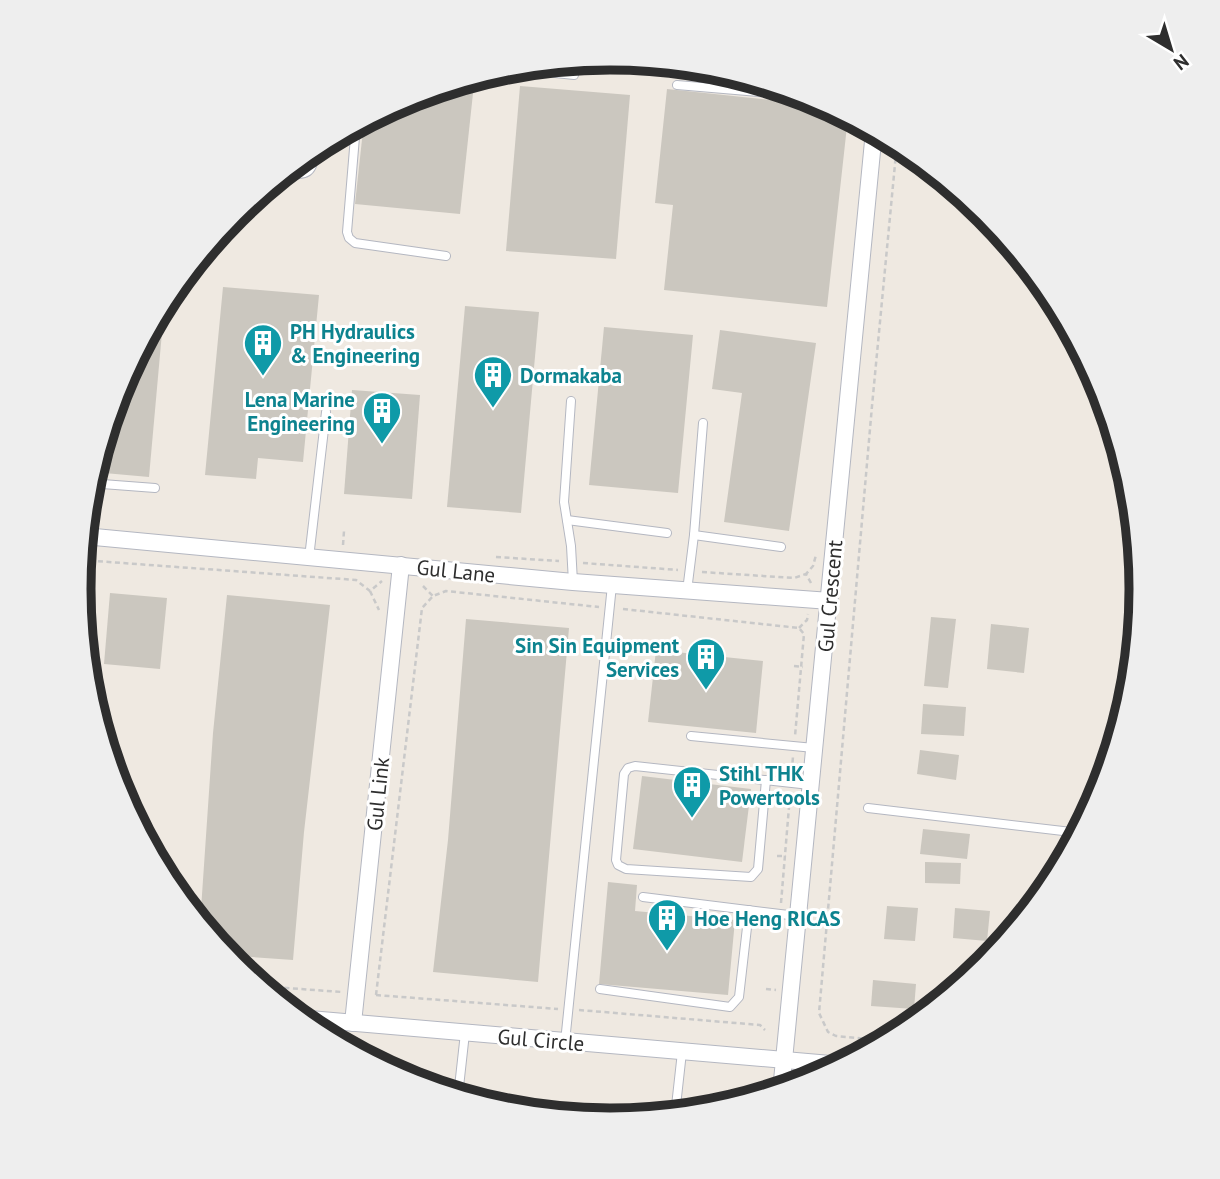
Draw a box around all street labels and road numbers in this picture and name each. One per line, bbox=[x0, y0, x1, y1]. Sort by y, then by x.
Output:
street label: Gul Crescent bbox=[812, 539, 848, 653]
street label: Gul Lane bbox=[415, 553, 497, 589]
street label: Gul Link bbox=[361, 756, 395, 832]
street label: Gul Circle bbox=[497, 1023, 585, 1057]

